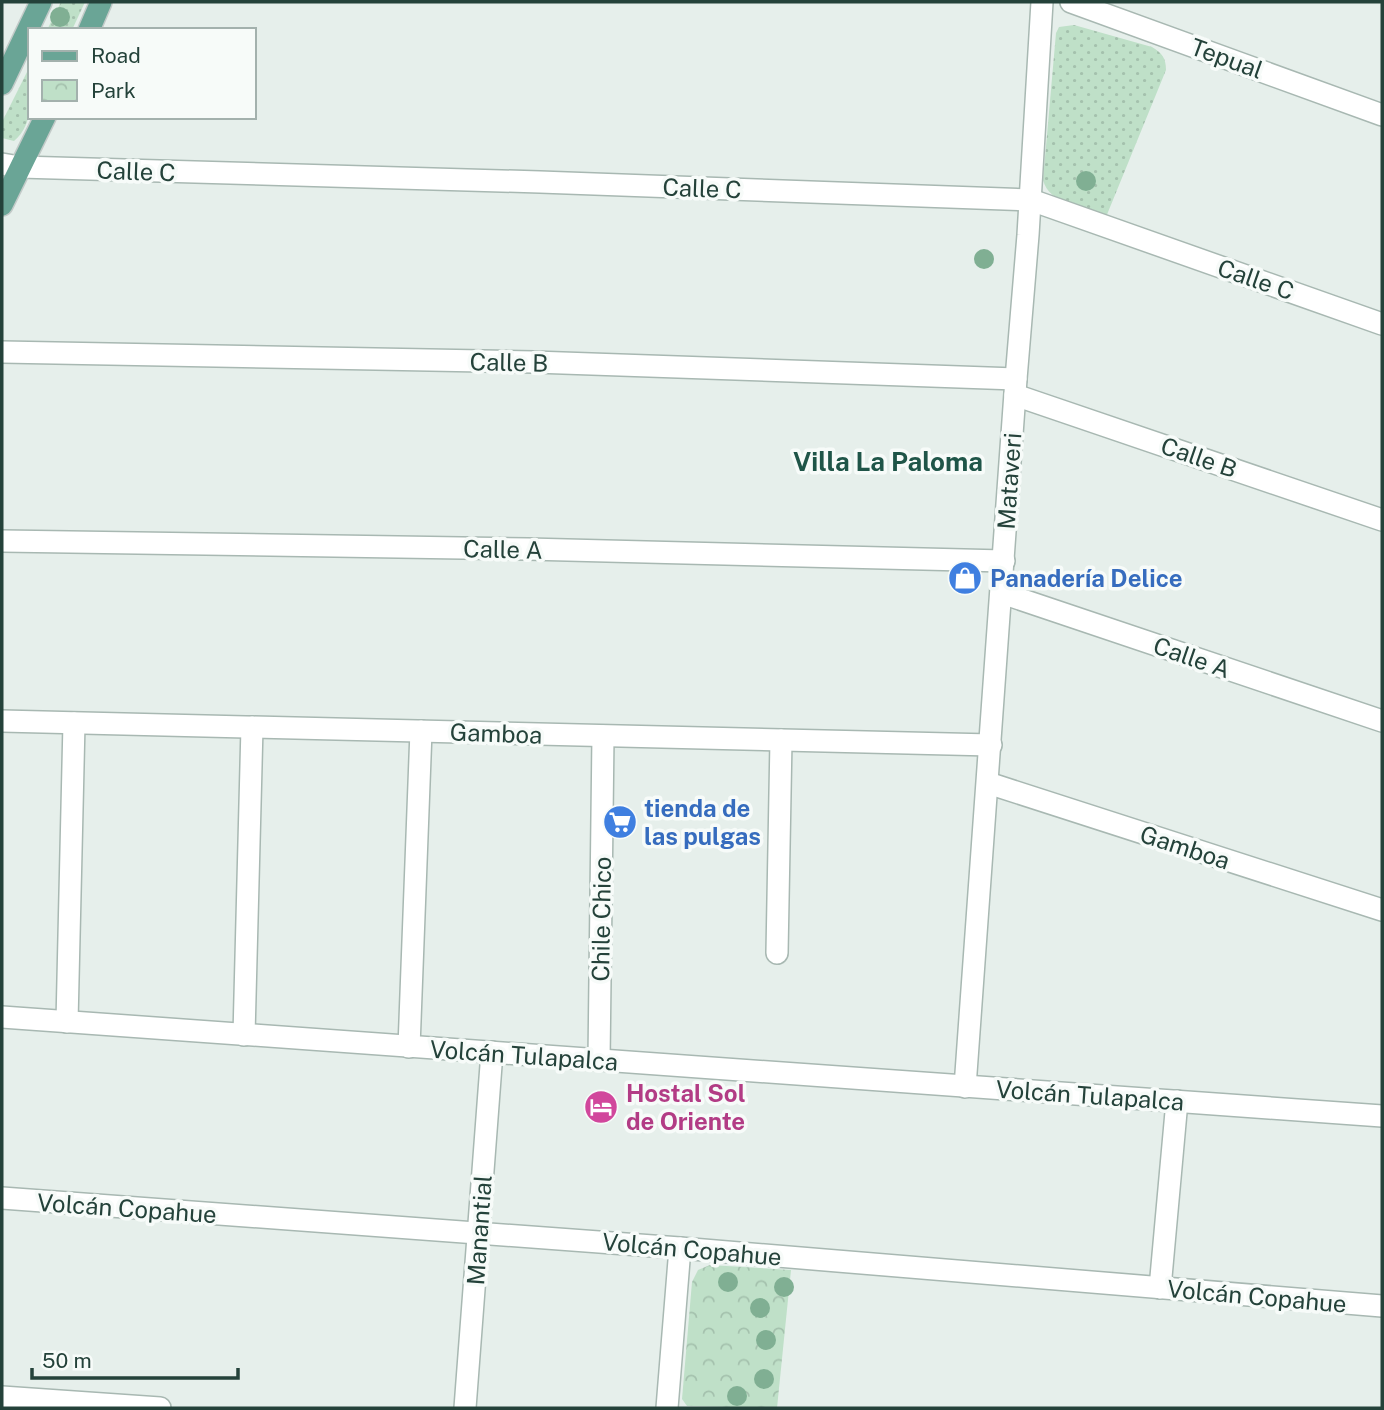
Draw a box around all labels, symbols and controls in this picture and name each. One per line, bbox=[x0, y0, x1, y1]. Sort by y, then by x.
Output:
legend bbox=[28, 28, 256, 119]
street label: Tepual bbox=[1187, 32, 1267, 84]
text: Road bbox=[91, 43, 141, 68]
text: Park bbox=[91, 78, 136, 103]
street label: Calle C bbox=[96, 156, 176, 186]
street label: Calle C bbox=[662, 173, 742, 203]
street label: Calle C bbox=[1214, 253, 1298, 305]
street label: Calle B bbox=[469, 347, 549, 377]
street label: Calle B bbox=[1157, 431, 1241, 483]
street label: Mataveri bbox=[992, 432, 1026, 530]
district label: Villa La Paloma bbox=[793, 446, 983, 477]
street label: Calle A bbox=[463, 534, 543, 564]
shop icon: Panadería Delice bbox=[946, 559, 984, 597]
place label: Panadería Delice bbox=[990, 564, 1183, 592]
street label: Calle A bbox=[1150, 631, 1234, 683]
street label: Gamboa bbox=[449, 717, 543, 749]
place label: tienda de las pulgas bbox=[644, 794, 761, 850]
supermarket icon: tienda de las pulgas bbox=[601, 803, 639, 841]
street label: Gamboa bbox=[1137, 819, 1233, 875]
street label: Chile Chico bbox=[586, 856, 616, 982]
street label: Volcán Tulapalca bbox=[429, 1034, 619, 1076]
street label: Volcán Tulapalca bbox=[995, 1074, 1185, 1116]
place label: Hostal Sol de Oriente bbox=[626, 1079, 746, 1135]
hotel icon: Hostal Sol de Oriente bbox=[582, 1088, 620, 1126]
street label: Manantial bbox=[461, 1174, 497, 1286]
street label: Volcán Copahue bbox=[36, 1188, 218, 1228]
street label: Volcán Copahue bbox=[601, 1227, 783, 1271]
street label: Volcán Copahue bbox=[1166, 1274, 1348, 1318]
scale bar bbox=[32, 1336, 238, 1380]
text: 50 m bbox=[42, 1348, 92, 1373]

